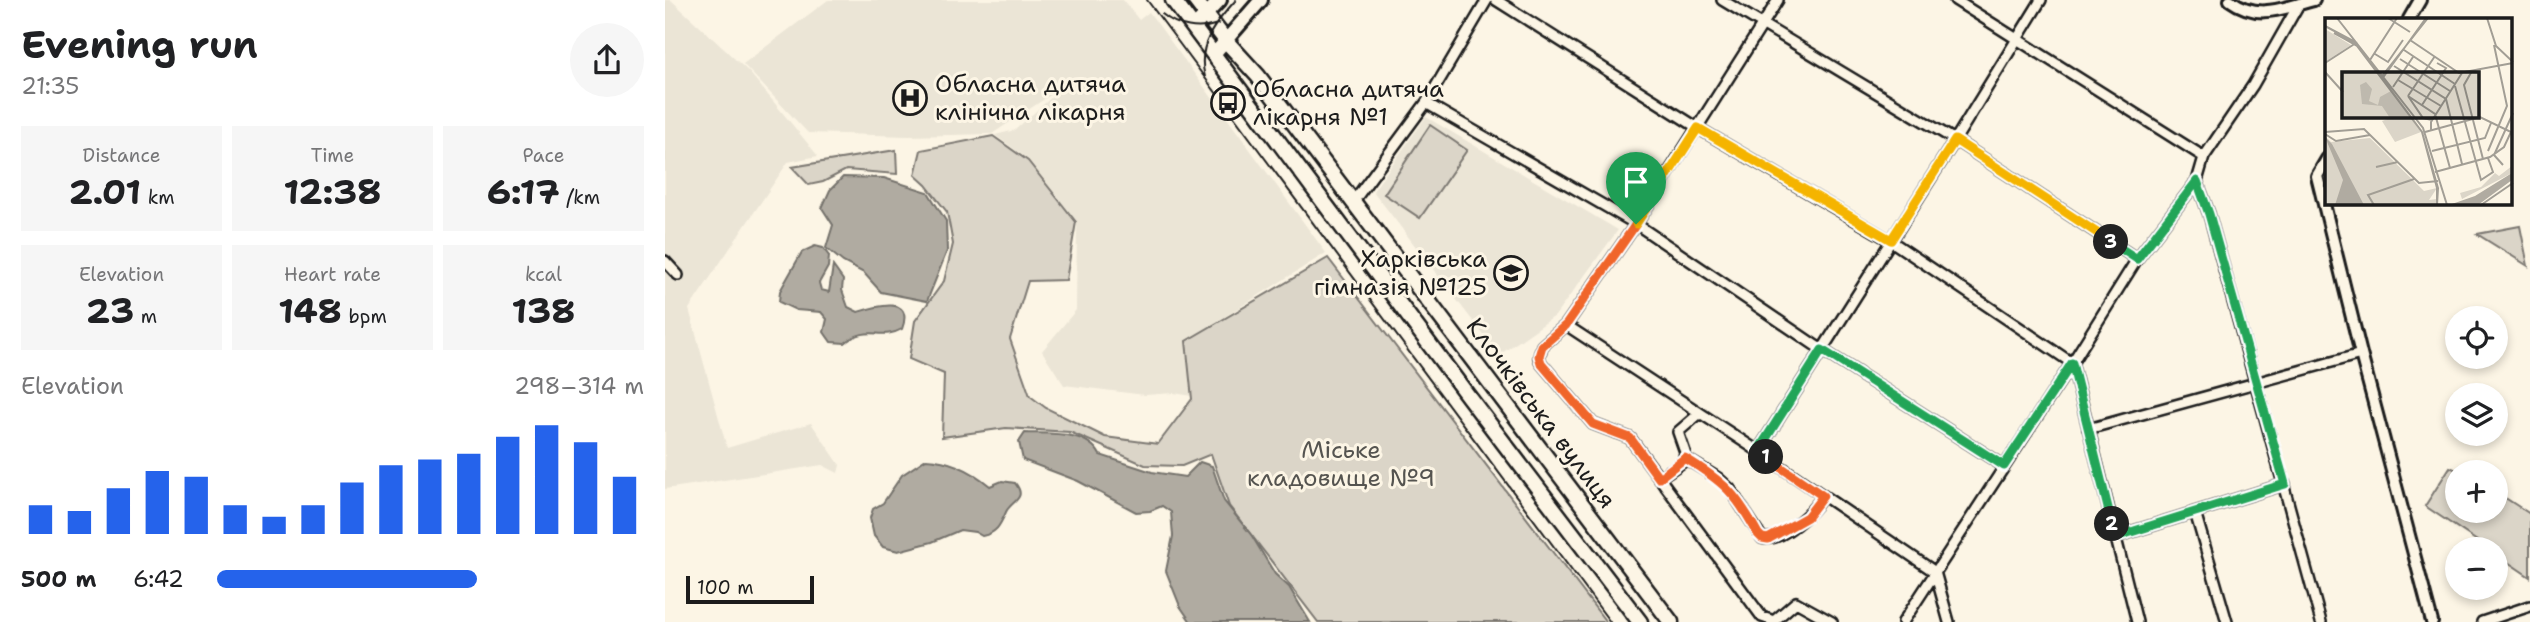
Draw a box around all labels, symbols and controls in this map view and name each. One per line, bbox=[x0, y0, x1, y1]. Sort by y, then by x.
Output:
inset map bbox=[2325, 18, 2513, 205]
text: Evening run bbox=[21, 19, 258, 70]
button: share bbox=[570, 23, 644, 97]
place label: Обласна дитяча клінічна лікарня bbox=[935, 68, 1126, 128]
text: 21:35 bbox=[21, 71, 79, 101]
place label: Обласна дитяча лікарня №1 bbox=[1253, 73, 1444, 133]
hospital icon: Обласна дитяча клінічна лікарня bbox=[891, 79, 929, 117]
bus stop icon: Обласна дитяча лікарня №1 bbox=[1209, 84, 1247, 122]
text: Distance bbox=[83, 143, 160, 168]
text: Time bbox=[311, 143, 354, 168]
text: Pace bbox=[523, 143, 564, 168]
pin bbox=[1606, 152, 1666, 224]
icon: arrive bbox=[1617, 163, 1655, 201]
text: 2.01 bbox=[68, 168, 141, 215]
text: 12:38 bbox=[284, 168, 381, 215]
text: 6:17 bbox=[487, 168, 560, 215]
text: km bbox=[141, 185, 175, 210]
text: /km bbox=[560, 185, 600, 210]
pin: 3 bbox=[2093, 224, 2129, 260]
text: 3 bbox=[2104, 229, 2117, 254]
place label: Харківська гімназія №125 bbox=[1314, 243, 1487, 303]
school or university icon: Харківська гімназія №125 bbox=[1492, 254, 1530, 292]
text: Elevation bbox=[79, 262, 164, 287]
text: Heart rate bbox=[284, 262, 381, 287]
text: kcal bbox=[525, 262, 562, 287]
text: 23 bbox=[86, 287, 134, 334]
text: 148 bbox=[278, 287, 342, 334]
text: 138 bbox=[511, 287, 576, 334]
text: m bbox=[134, 304, 157, 329]
text: bpm bbox=[342, 304, 387, 329]
map controls bbox=[2445, 306, 2508, 600]
button: locate bbox=[2445, 306, 2508, 369]
street label: Клочківська вулиця bbox=[1459, 311, 1623, 515]
text: Elevation bbox=[21, 371, 124, 401]
text: 298–314 m bbox=[514, 371, 644, 401]
button: layers bbox=[2445, 383, 2508, 446]
park label: Міське кладовище №9 bbox=[1247, 434, 1435, 494]
pin: 1 bbox=[1749, 440, 1783, 475]
text: 1 bbox=[1761, 444, 1770, 469]
button: + bbox=[2445, 460, 2508, 523]
pin: 2 bbox=[2095, 506, 2129, 542]
text: 2 bbox=[2105, 511, 2118, 536]
button: − bbox=[2445, 537, 2508, 600]
text: 500 m bbox=[21, 564, 96, 594]
text: 6:42 bbox=[133, 564, 184, 594]
scale bar bbox=[686, 573, 814, 605]
text: 100 m bbox=[697, 575, 754, 600]

